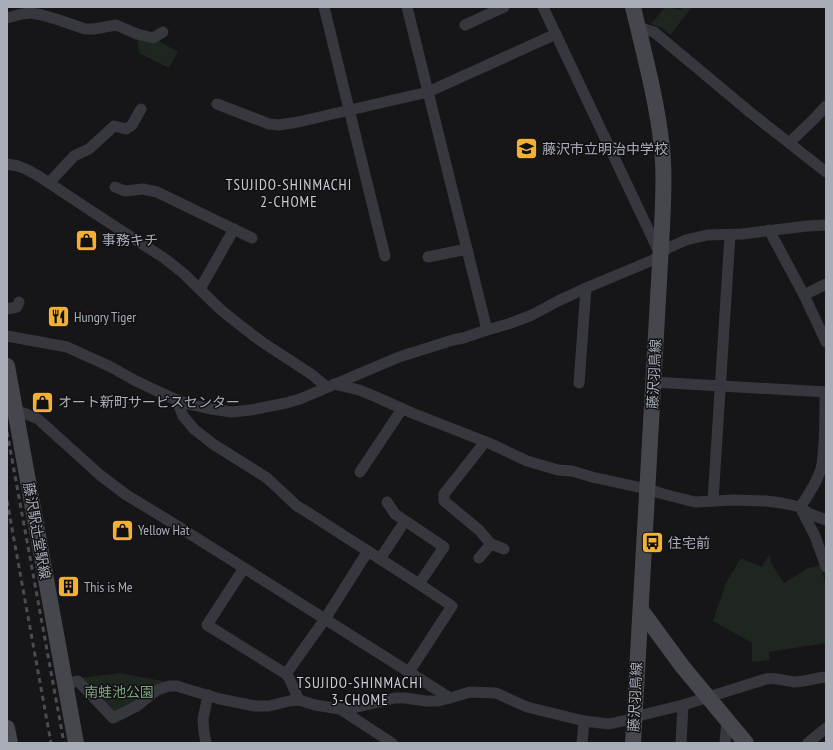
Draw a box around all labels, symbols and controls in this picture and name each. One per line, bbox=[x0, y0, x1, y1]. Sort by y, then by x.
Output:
school or university icon: 藤沢市立明治中学校 bbox=[513, 136, 539, 162]
place label: 藤沢市立明治中学校 bbox=[542, 140, 668, 158]
district label: TSUJIDO-SHINMACHI 2-CHOME bbox=[226, 175, 352, 211]
shop icon: 事務キチ bbox=[74, 227, 100, 253]
place label: 事務キチ bbox=[102, 231, 158, 249]
restaurant icon: Hungry Tiger bbox=[45, 304, 71, 330]
place label: Hungry Tiger bbox=[74, 308, 136, 326]
street label: 藤沢羽鳥線 bbox=[643, 339, 665, 409]
shop icon: オート新町サービスセンター bbox=[29, 389, 55, 415]
place label: オート新町サービスセンター bbox=[58, 393, 240, 411]
street label: 藤沢駅辻堂駅線 bbox=[20, 481, 54, 581]
shop icon: Yellow Hat bbox=[109, 517, 135, 543]
place label: Yellow Hat bbox=[138, 521, 190, 539]
bus stop icon: 住宅前 bbox=[640, 530, 666, 556]
place label: 住宅前 bbox=[668, 534, 710, 552]
building icon: This is Me bbox=[55, 574, 81, 600]
place label: This is Me bbox=[84, 578, 133, 596]
street label: 藤沢羽鳥線 bbox=[624, 662, 646, 732]
district label: TSUJIDO-SHINMACHI 3-CHOME bbox=[297, 673, 423, 709]
park label: 南蛙池公園 bbox=[84, 683, 154, 701]

